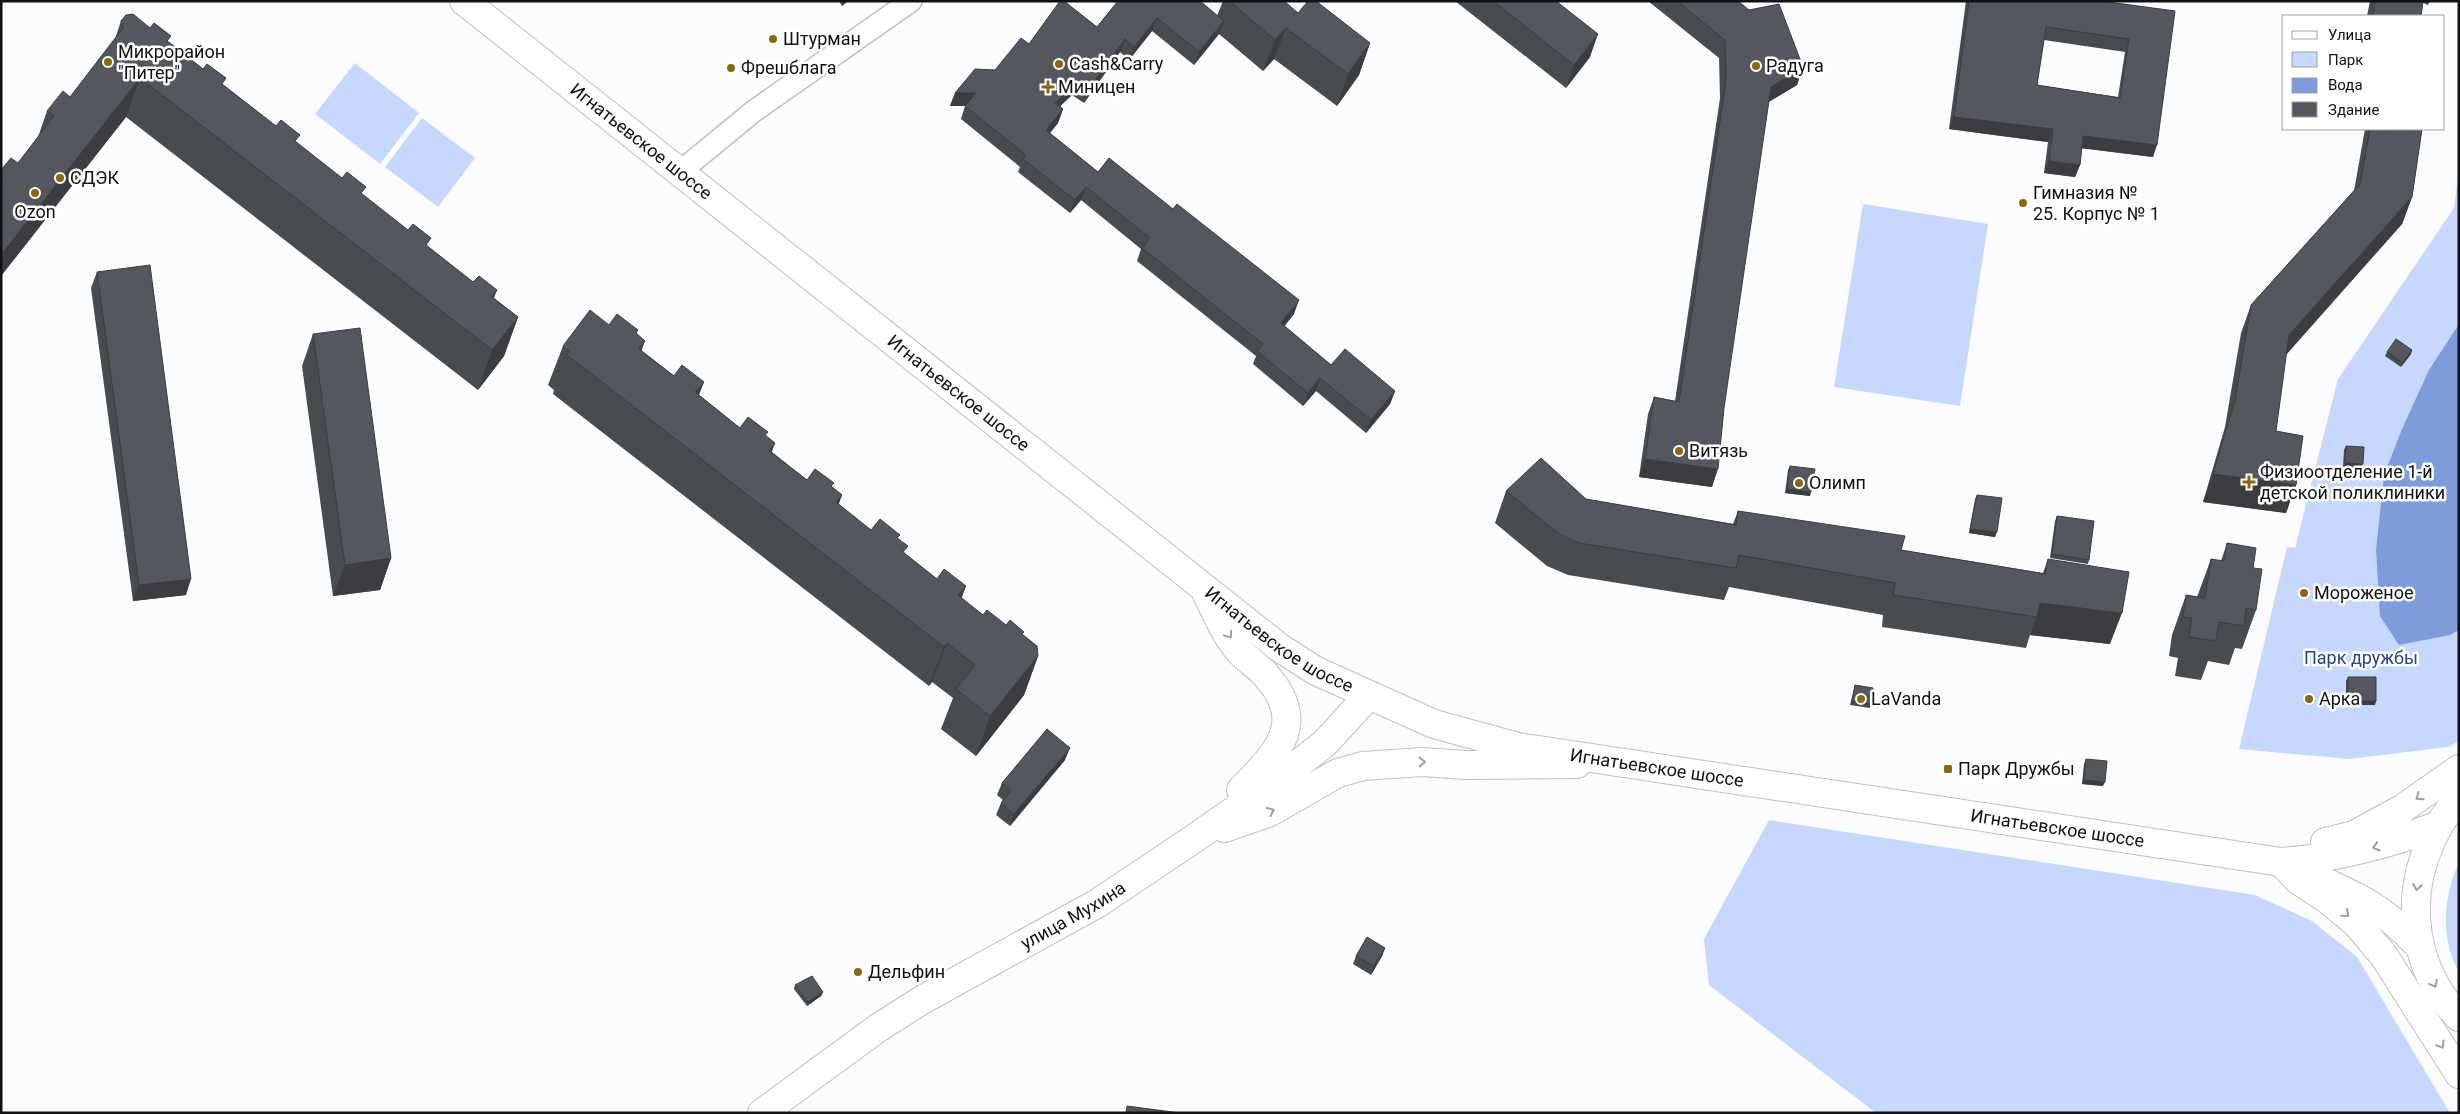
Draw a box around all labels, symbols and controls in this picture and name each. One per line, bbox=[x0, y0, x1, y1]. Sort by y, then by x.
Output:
legend bbox=[2282, 15, 2445, 130]
text: Улица bbox=[2328, 26, 2371, 44]
place label: Штурман bbox=[783, 28, 861, 49]
marker: Штурман bbox=[767, 33, 779, 45]
place label: Микрорайон "Питер" bbox=[118, 41, 225, 83]
text: Парк bbox=[2328, 51, 2363, 69]
place label: Cash&Carry bbox=[1069, 53, 1164, 74]
place label: Радуга bbox=[1766, 55, 1824, 76]
marker: Микрорайон "Питер" bbox=[102, 56, 114, 68]
place label: Фрешблага bbox=[741, 57, 837, 78]
marker: Cash&Carry bbox=[1053, 58, 1065, 70]
marker: Радуга bbox=[1750, 60, 1762, 72]
marker: Фрешблага bbox=[725, 62, 737, 74]
place label: Миницен bbox=[1058, 76, 1135, 97]
text: Вода bbox=[2328, 76, 2363, 94]
street label: Игнатьевское шоссе bbox=[566, 78, 717, 204]
marker: Миницен bbox=[1042, 81, 1054, 93]
text: Здание bbox=[2328, 101, 2379, 119]
place label: СДЭК bbox=[70, 167, 119, 188]
marker: СДЭК bbox=[54, 172, 66, 184]
place label: Гимназия № 25. Корпус № 1 bbox=[2033, 182, 2160, 224]
marker: Ozon bbox=[29, 187, 41, 199]
marker: Гимназия № 25. Корпус № 1 bbox=[2017, 197, 2029, 209]
place label: Ozon bbox=[14, 201, 56, 222]
street label: Игнатьевское шоссе bbox=[884, 330, 1034, 455]
place label: Витязь bbox=[1689, 440, 1748, 461]
marker: Витязь bbox=[1673, 445, 1685, 457]
place label: Физиоотделение 1-й детской поликлиники bbox=[2260, 461, 2445, 503]
place label: Олимп bbox=[1809, 472, 1866, 493]
marker: Физиоотделение 1-й детской поликлиники bbox=[2242, 475, 2256, 489]
marker: Олимп bbox=[1793, 477, 1805, 489]
street label: Игнатьевское шоссе bbox=[1201, 582, 1357, 696]
place label: Мороженое bbox=[2314, 582, 2414, 603]
marker: Мороженое bbox=[2298, 587, 2310, 599]
one-way arrow bbox=[1223, 629, 1232, 639]
park label: Парк дружбы bbox=[2304, 647, 2418, 668]
place label: LaVanda bbox=[1871, 688, 1941, 709]
place label: Арка bbox=[2319, 688, 2360, 709]
marker: LaVanda bbox=[1855, 693, 1867, 705]
marker: Арка bbox=[2303, 693, 2315, 705]
street label: Игнатьевское шоссе bbox=[1569, 744, 1745, 791]
one-way arrow bbox=[1418, 757, 1426, 767]
place label: Парк Дружбы bbox=[1958, 758, 2075, 779]
marker: Парк Дружбы bbox=[1942, 763, 1954, 775]
one-way arrow bbox=[2415, 791, 2425, 800]
street label: Игнатьевское шоссе bbox=[1969, 804, 2146, 851]
one-way arrow bbox=[1266, 806, 1275, 817]
one-way arrow bbox=[2373, 841, 2381, 851]
street label: улица Мухина bbox=[1017, 877, 1129, 954]
one-way arrow bbox=[2412, 883, 2423, 891]
one-way arrow bbox=[2340, 909, 2349, 917]
place label: Дельфин bbox=[868, 961, 945, 982]
marker: Дельфин bbox=[852, 966, 864, 978]
one-way arrow bbox=[2428, 979, 2438, 988]
one-way arrow bbox=[2434, 1040, 2444, 1049]

